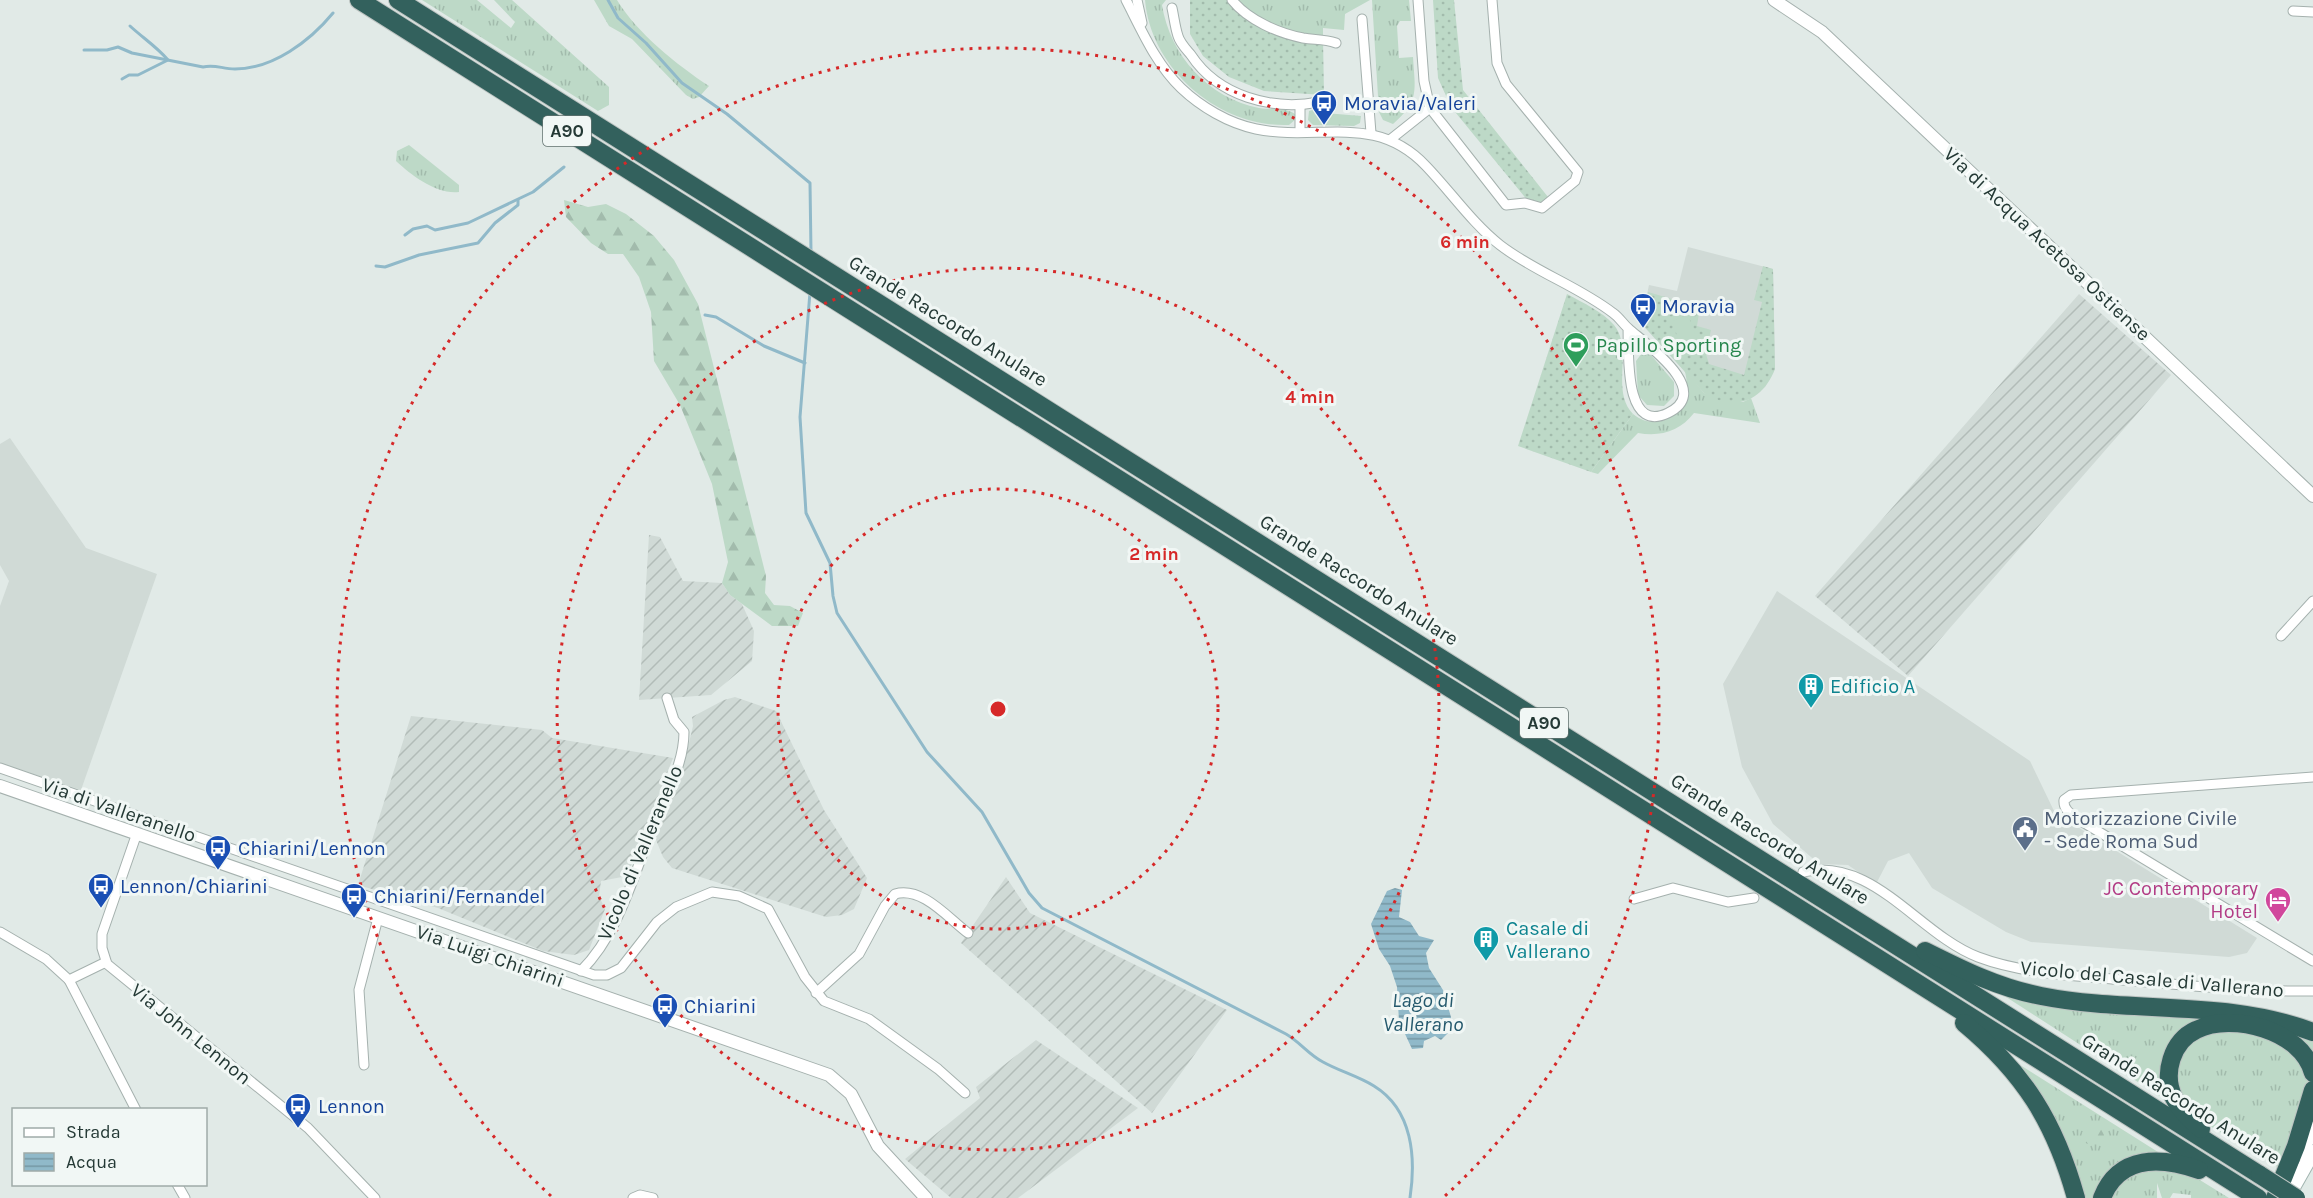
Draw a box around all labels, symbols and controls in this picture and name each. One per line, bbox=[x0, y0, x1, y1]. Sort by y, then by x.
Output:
bus stop icon: Moravia/Valeri bbox=[1309, 88, 1339, 126]
place label: Moravia/Valeri bbox=[1344, 92, 1476, 115]
road number: A90 bbox=[543, 116, 591, 146]
street label: Via di Acqua Acetosa Ostiense bbox=[1939, 142, 2155, 346]
text: 6 min bbox=[1440, 231, 1490, 253]
street label: Grande Raccordo Anulare bbox=[845, 250, 1051, 392]
bus stop icon: Moravia bbox=[1628, 291, 1658, 329]
place label: Moravia bbox=[1662, 295, 1735, 318]
sports icon: Papillo Sporting bbox=[1561, 330, 1591, 368]
place label: Papillo Sporting bbox=[1596, 334, 1741, 357]
text: 4 min bbox=[1285, 386, 1335, 408]
street label: Grande Raccordo Anulare bbox=[1256, 509, 1462, 651]
text: 2 min bbox=[1129, 543, 1179, 565]
building icon: Edificio A bbox=[1796, 671, 1826, 709]
place label: Edificio A bbox=[1830, 675, 1915, 698]
centre of rings bbox=[988, 699, 1008, 719]
road number: A90 bbox=[1520, 708, 1568, 738]
street label: Vicolo di Valleranello bbox=[593, 762, 687, 944]
street label: Grande Raccordo Anulare bbox=[1667, 768, 1873, 910]
street label: Via di Valleranello bbox=[39, 773, 199, 847]
place label: Motorizzazione Civile - Sede Roma Sud bbox=[2044, 807, 2237, 853]
public building icon: Motorizzazione Civile - Sede Roma Sud bbox=[2010, 814, 2040, 852]
bus stop icon: Chiarini/Lennon bbox=[203, 833, 233, 871]
place label: Chiarini/Lennon bbox=[238, 837, 386, 860]
bus stop icon: Lennon/Chiarini bbox=[86, 871, 116, 909]
place label: Lennon/Chiarini bbox=[120, 875, 268, 898]
place label: JC Contemporary Hotel bbox=[2104, 877, 2258, 923]
bus stop icon: Chiarini/Fernandel bbox=[339, 881, 369, 919]
place label: Chiarini/Fernandel bbox=[374, 885, 545, 908]
hotel icon: JC Contemporary Hotel bbox=[2263, 885, 2293, 923]
place label: Casale di Vallerano bbox=[1506, 917, 1590, 963]
street label: Via Luigi Chiarini bbox=[413, 920, 567, 992]
building icon: Casale di Vallerano bbox=[1471, 924, 1501, 962]
street label: Vicolo del Casale di Vallerano bbox=[2019, 956, 2285, 1002]
street label: Via John Lennon bbox=[126, 979, 256, 1089]
water label: Lago di Vallerano bbox=[1383, 988, 1464, 1036]
bus stop icon: Chiarini bbox=[650, 991, 680, 1029]
place label: Chiarini bbox=[684, 995, 757, 1018]
street label: Grande Raccordo Anulare bbox=[2078, 1028, 2284, 1170]
bus stop icon: Lennon bbox=[283, 1091, 313, 1129]
place label: Lennon bbox=[318, 1095, 385, 1118]
legend bbox=[12, 1108, 207, 1186]
text: Strada bbox=[66, 1121, 121, 1143]
text: Acqua bbox=[66, 1151, 117, 1173]

